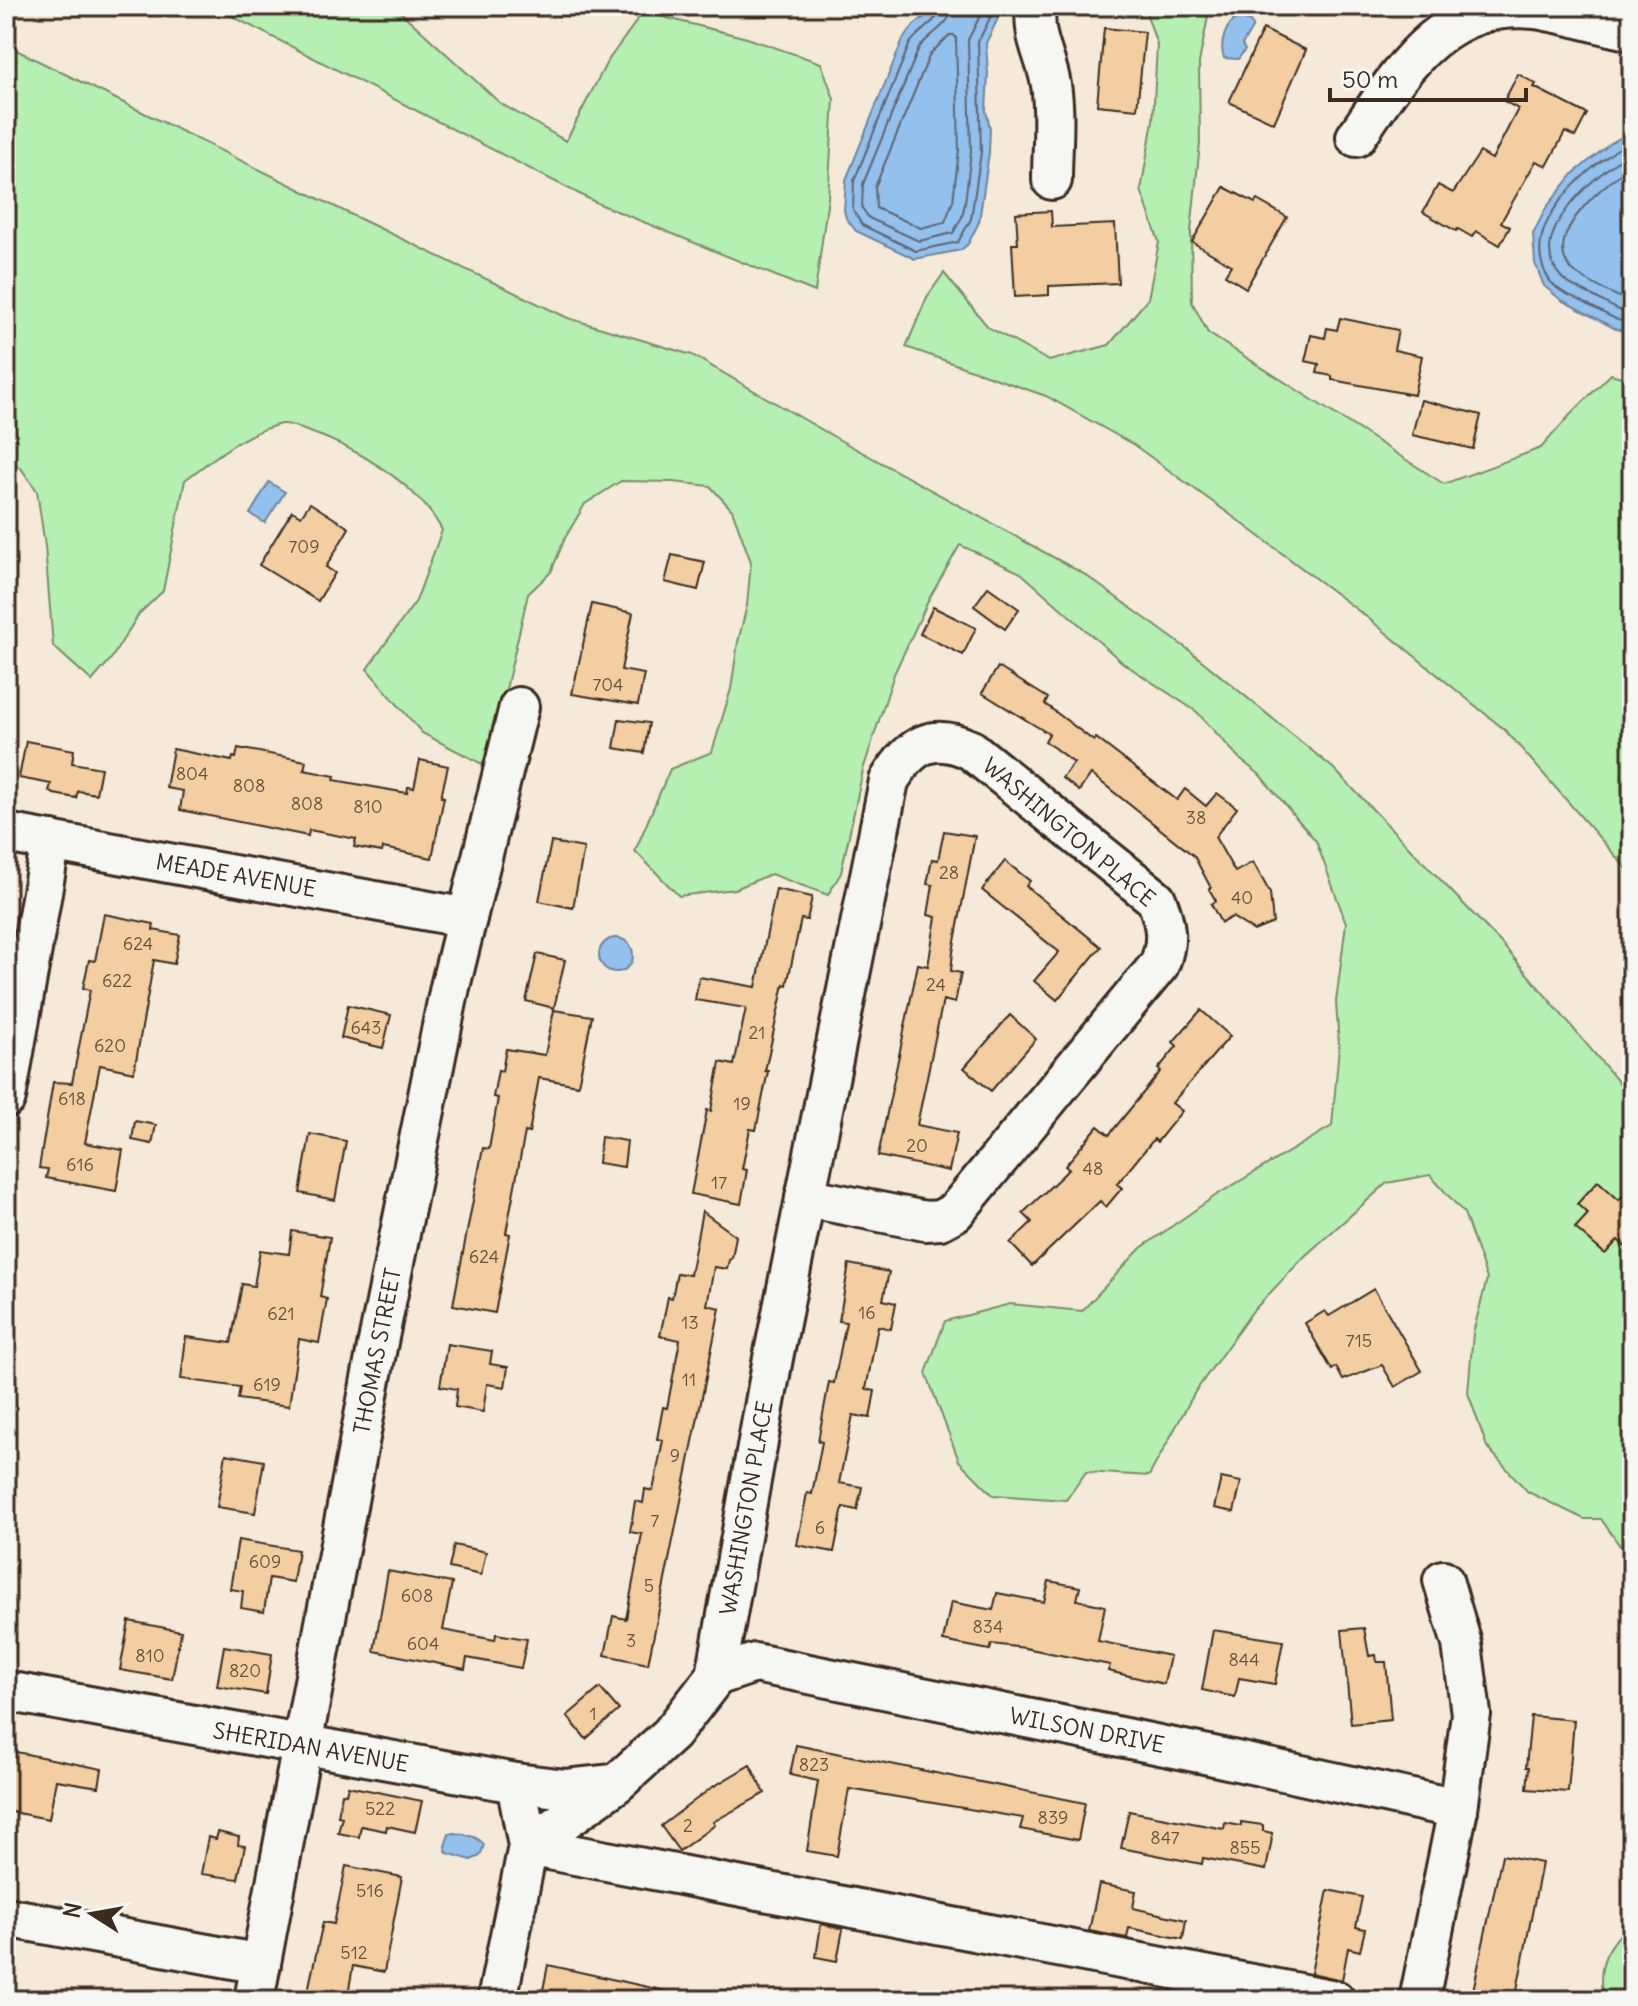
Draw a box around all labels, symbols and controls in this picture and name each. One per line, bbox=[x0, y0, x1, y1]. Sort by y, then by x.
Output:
scale bar bbox=[1330, 52, 1526, 102]
text: 50 m bbox=[1342, 64, 1398, 94]
house number: 709 bbox=[288, 535, 320, 558]
house number: 704 bbox=[592, 673, 624, 696]
street label: WASHINGTON PLACE bbox=[977, 751, 1161, 913]
house number: 804 bbox=[176, 762, 208, 785]
house number: 808 bbox=[233, 774, 265, 797]
house number: 808 bbox=[291, 792, 323, 815]
house number: 810 bbox=[353, 795, 383, 818]
house number: 38 bbox=[1186, 806, 1206, 829]
street label: MEADE AVENUE bbox=[154, 847, 318, 903]
house number: 28 bbox=[939, 861, 959, 884]
house number: 40 bbox=[1231, 886, 1253, 909]
house number: 624 bbox=[123, 932, 153, 955]
house number: 622 bbox=[102, 969, 132, 992]
house number: 24 bbox=[926, 973, 946, 996]
house number: 643 bbox=[350, 1016, 382, 1039]
house number: 21 bbox=[748, 1021, 766, 1044]
house number: 620 bbox=[94, 1034, 126, 1057]
house number: 618 bbox=[58, 1087, 86, 1110]
house number: 19 bbox=[733, 1092, 751, 1115]
house number: 20 bbox=[906, 1134, 928, 1157]
house number: 616 bbox=[66, 1153, 94, 1176]
house number: 48 bbox=[1083, 1157, 1103, 1180]
house number: 17 bbox=[711, 1171, 727, 1194]
house number: 624 bbox=[469, 1245, 499, 1268]
street label: THOMAS STREET bbox=[347, 1265, 407, 1437]
house number: 16 bbox=[858, 1301, 876, 1324]
house number: 621 bbox=[267, 1302, 295, 1325]
house number: 13 bbox=[681, 1311, 699, 1334]
house number: 715 bbox=[1346, 1329, 1372, 1352]
house number: 11 bbox=[682, 1368, 696, 1391]
house number: 619 bbox=[253, 1373, 281, 1396]
street label: WASHINGTON PLACE bbox=[713, 1399, 779, 1617]
house number: 9 bbox=[670, 1444, 680, 1467]
house number: 7 bbox=[651, 1509, 660, 1532]
house number: 6 bbox=[815, 1516, 825, 1539]
house number: 609 bbox=[249, 1550, 281, 1573]
house number: 5 bbox=[644, 1574, 654, 1597]
house number: 608 bbox=[401, 1584, 433, 1607]
house number: 834 bbox=[973, 1615, 1004, 1638]
house number: 3 bbox=[626, 1629, 636, 1652]
house number: 604 bbox=[407, 1632, 439, 1655]
house number: 810 bbox=[135, 1644, 165, 1667]
house number: 844 bbox=[1228, 1648, 1260, 1671]
house number: 820 bbox=[229, 1659, 261, 1682]
street label: WILSON DRIVE bbox=[1007, 1701, 1167, 1759]
house number: 1 bbox=[589, 1702, 597, 1725]
street label: SHERIDAN AVENUE bbox=[211, 1716, 411, 1778]
house number: 823 bbox=[799, 1753, 829, 1776]
house number: 522 bbox=[365, 1797, 395, 1820]
house number: 839 bbox=[1038, 1806, 1068, 1829]
house number: 2 bbox=[683, 1814, 693, 1837]
house number: 847 bbox=[1150, 1826, 1180, 1849]
house number: 855 bbox=[1229, 1836, 1261, 1859]
north arrow bbox=[52, 1874, 132, 1954]
house number: 516 bbox=[356, 1879, 384, 1902]
text: N bbox=[57, 1900, 88, 1920]
house number: 512 bbox=[340, 1941, 368, 1964]

